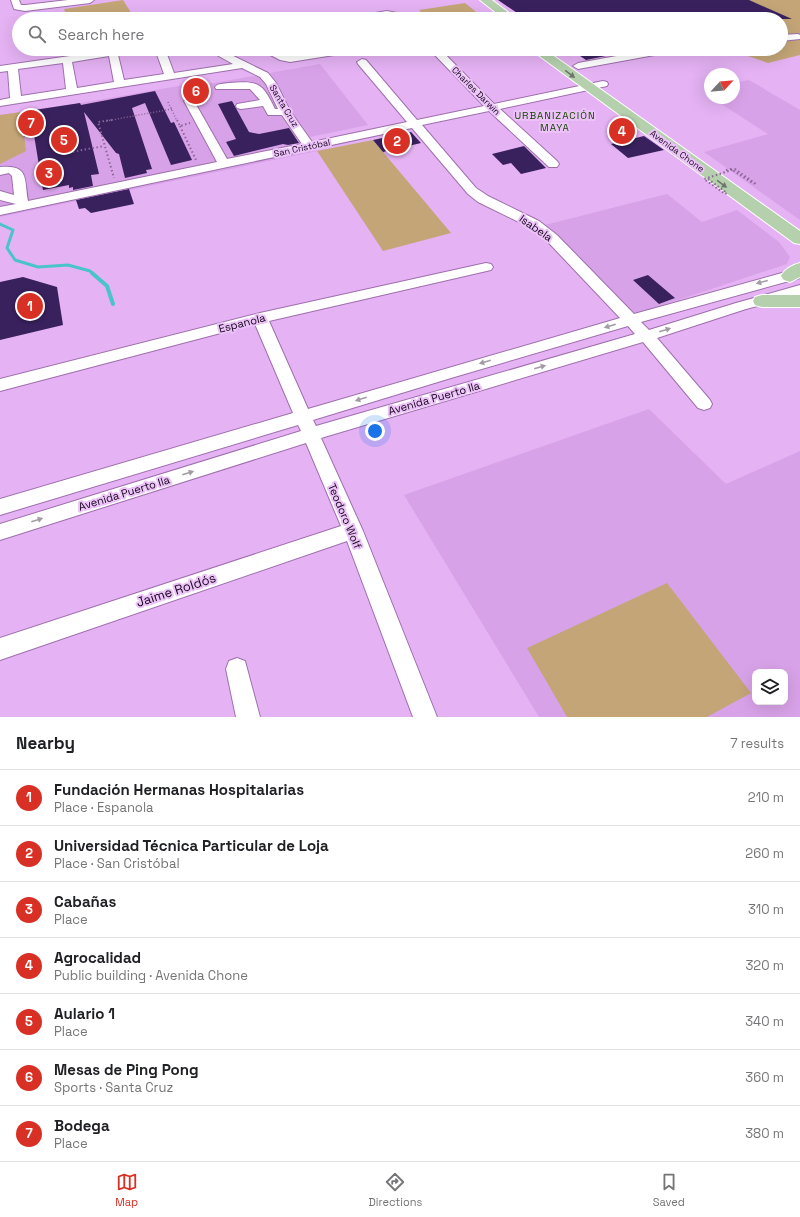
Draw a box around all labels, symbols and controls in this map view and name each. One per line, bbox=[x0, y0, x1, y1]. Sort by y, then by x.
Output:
search box bbox=[12, 12, 788, 56]
icon: search bbox=[26, 23, 48, 45]
text: Search here bbox=[58, 25, 144, 44]
street label: Charles Darwin bbox=[449, 64, 503, 118]
north arrow bbox=[704, 68, 740, 104]
one-way arrow bbox=[564, 70, 575, 78]
pin: 6 bbox=[183, 76, 209, 106]
street label: Santa Cruz bbox=[267, 83, 301, 130]
pin: 7 bbox=[18, 108, 44, 138]
district label: URBANIZACIÓN MAYA bbox=[514, 109, 596, 134]
pin: 4 bbox=[609, 116, 635, 146]
pin: 5 bbox=[51, 125, 77, 155]
pin: 2 bbox=[384, 126, 410, 156]
street label: Avenida Chone bbox=[647, 127, 707, 175]
street label: San Cristóbal bbox=[273, 136, 331, 160]
pin: 3 bbox=[36, 158, 62, 188]
one-way arrow bbox=[717, 180, 728, 188]
street label: Isabela bbox=[517, 212, 556, 245]
one-way arrow bbox=[756, 279, 768, 285]
pin: 1 bbox=[17, 291, 43, 321]
street label: Espanola bbox=[217, 310, 268, 336]
one-way arrow bbox=[604, 323, 616, 329]
one-way arrow bbox=[659, 327, 671, 333]
one-way arrow bbox=[479, 359, 492, 365]
one-way arrow bbox=[535, 364, 547, 370]
street label: Avenida Puerto Ila bbox=[386, 378, 482, 418]
one-way arrow bbox=[355, 396, 367, 402]
your location bbox=[365, 421, 385, 441]
one-way arrow bbox=[183, 470, 195, 476]
street label: Avenida Puerto Ila bbox=[77, 472, 172, 514]
street label: Teodoro Wolf bbox=[325, 481, 365, 551]
one-way arrow bbox=[32, 517, 44, 523]
street label: Jaime Roldós bbox=[134, 569, 218, 611]
map controls bbox=[752, 669, 788, 705]
button: layers bbox=[752, 669, 788, 705]
text: Nearby bbox=[16, 732, 75, 754]
text: 7 results bbox=[730, 735, 784, 752]
text: Fundación Hermanas Hospitalarias bbox=[54, 780, 304, 799]
text: 1 bbox=[26, 789, 32, 806]
text: 210 m bbox=[748, 789, 784, 806]
text: Place · Espanola bbox=[54, 799, 154, 816]
text: Universidad Técnica Particular de Loja bbox=[54, 836, 329, 855]
text: 2 bbox=[25, 845, 33, 862]
text: 260 m bbox=[745, 845, 784, 862]
text: Place · San Cristóbal bbox=[54, 855, 180, 872]
text: Cabañas bbox=[54, 892, 116, 911]
text: 3 bbox=[25, 901, 33, 918]
text: 310 m bbox=[748, 901, 784, 918]
text: Place bbox=[54, 911, 88, 928]
text: Agrocalidad bbox=[54, 948, 141, 967]
text: 4 bbox=[25, 957, 33, 974]
text: 320 m bbox=[745, 957, 784, 974]
text: Public building · Avenida Chone bbox=[54, 967, 248, 984]
text: Aulario 1 bbox=[54, 1004, 115, 1023]
text: 5 bbox=[25, 1013, 33, 1030]
text: 340 m bbox=[745, 1013, 784, 1030]
text: Place bbox=[54, 1023, 88, 1040]
text: Mesas de Ping Pong bbox=[54, 1060, 199, 1079]
text: 6 bbox=[25, 1069, 33, 1086]
text: 360 m bbox=[745, 1069, 784, 1086]
text: Sports · Santa Cruz bbox=[54, 1079, 173, 1096]
text: Bodega bbox=[54, 1116, 110, 1135]
text: 7 bbox=[25, 1125, 33, 1142]
text: 380 m bbox=[745, 1125, 784, 1142]
text: Place bbox=[54, 1135, 88, 1152]
tab: Map bbox=[115, 1171, 138, 1209]
tab: Directions bbox=[368, 1171, 422, 1209]
tab: Saved bbox=[653, 1171, 685, 1209]

